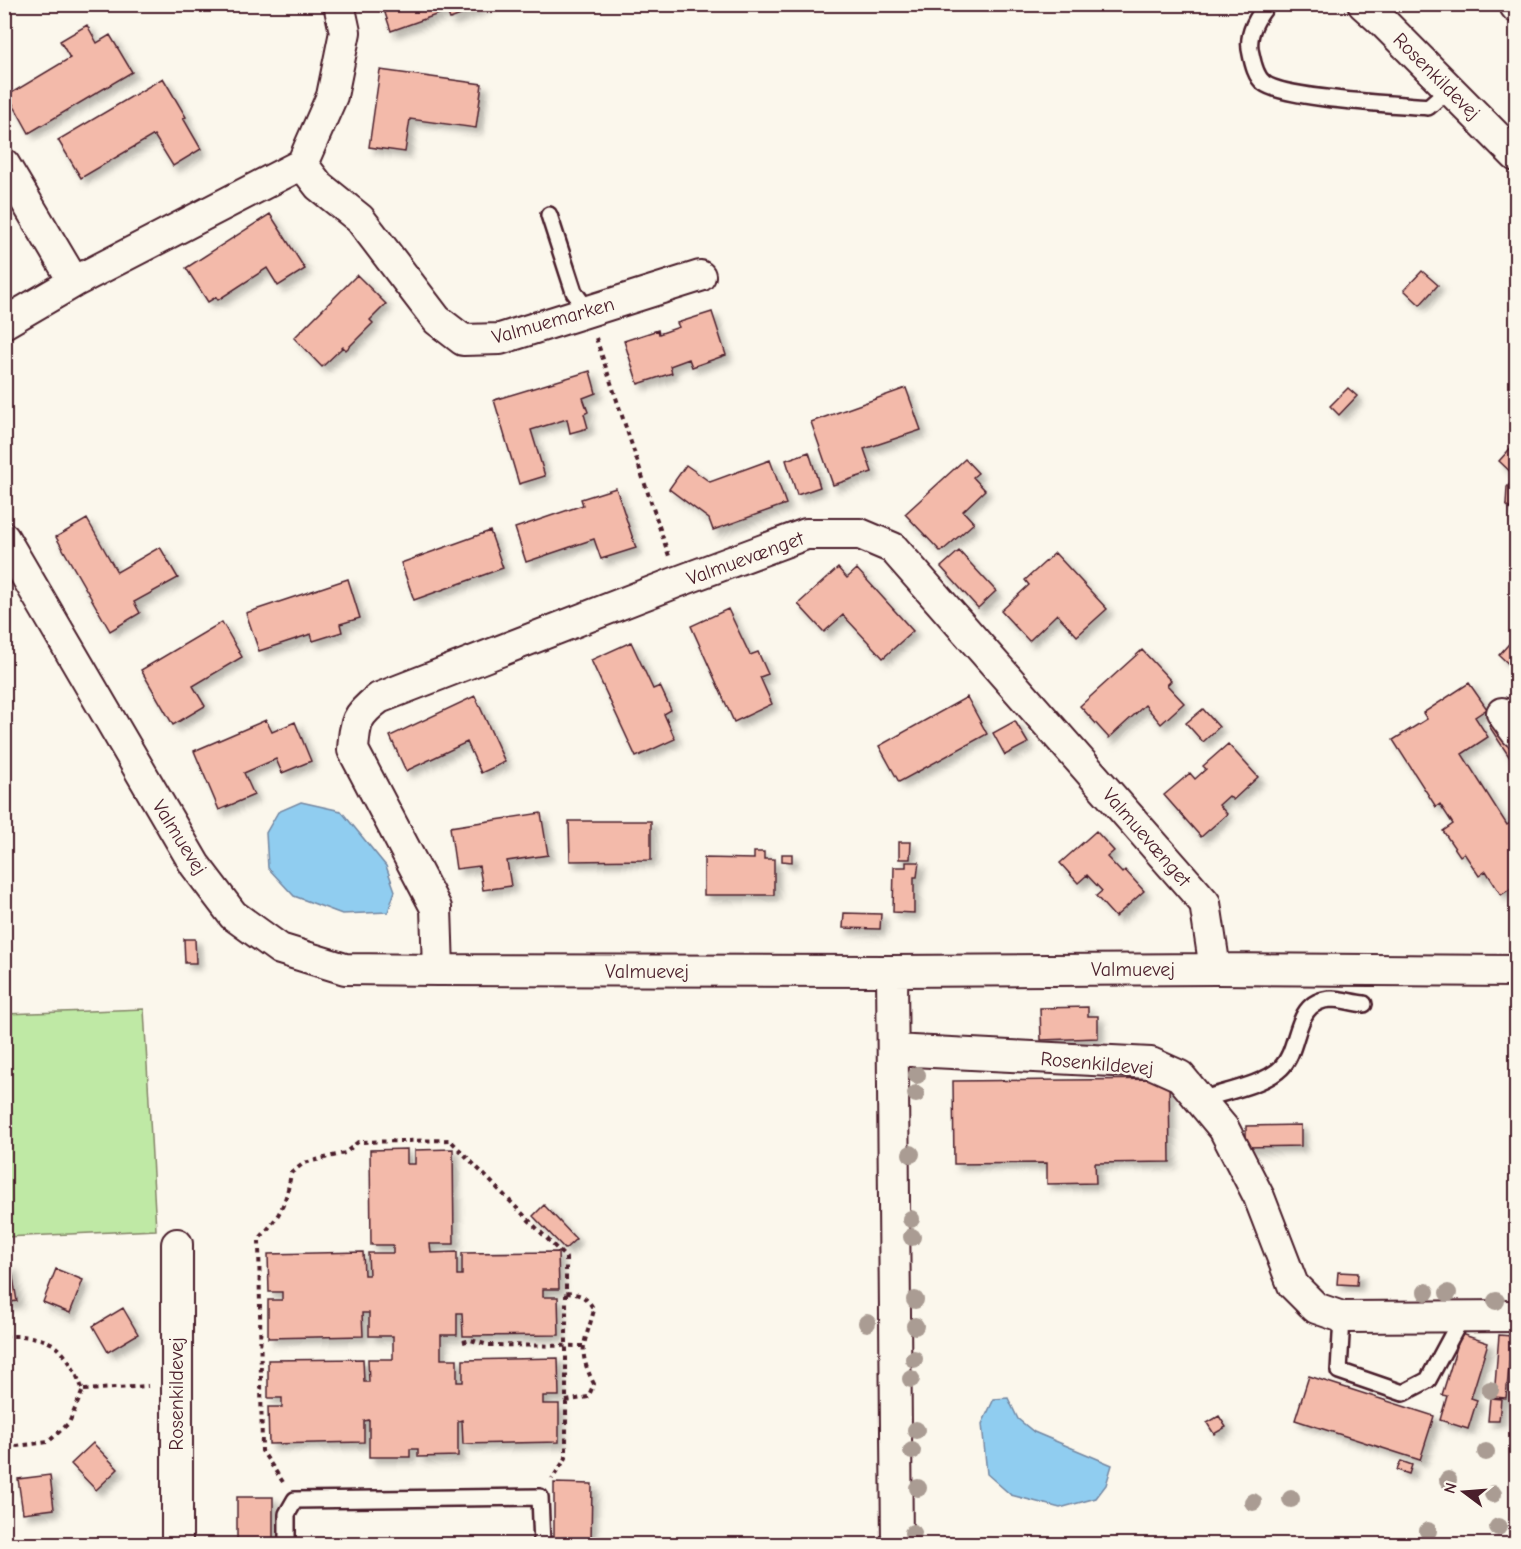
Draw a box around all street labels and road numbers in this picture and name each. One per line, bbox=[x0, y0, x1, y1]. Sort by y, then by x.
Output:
street label: Rosenkildevej bbox=[1388, 28, 1485, 125]
street label: Valmuemarken bbox=[489, 292, 617, 349]
street label: Valmuevænget bbox=[684, 526, 808, 590]
street label: Valmuevænget bbox=[1098, 783, 1196, 892]
street label: Valmuevej bbox=[148, 796, 212, 879]
street label: Valmuevej bbox=[1091, 958, 1175, 981]
street label: Valmuevej bbox=[605, 960, 689, 983]
street label: Rosenkildevej bbox=[1039, 1047, 1154, 1080]
street label: Rosenkildevej bbox=[165, 1337, 188, 1451]

